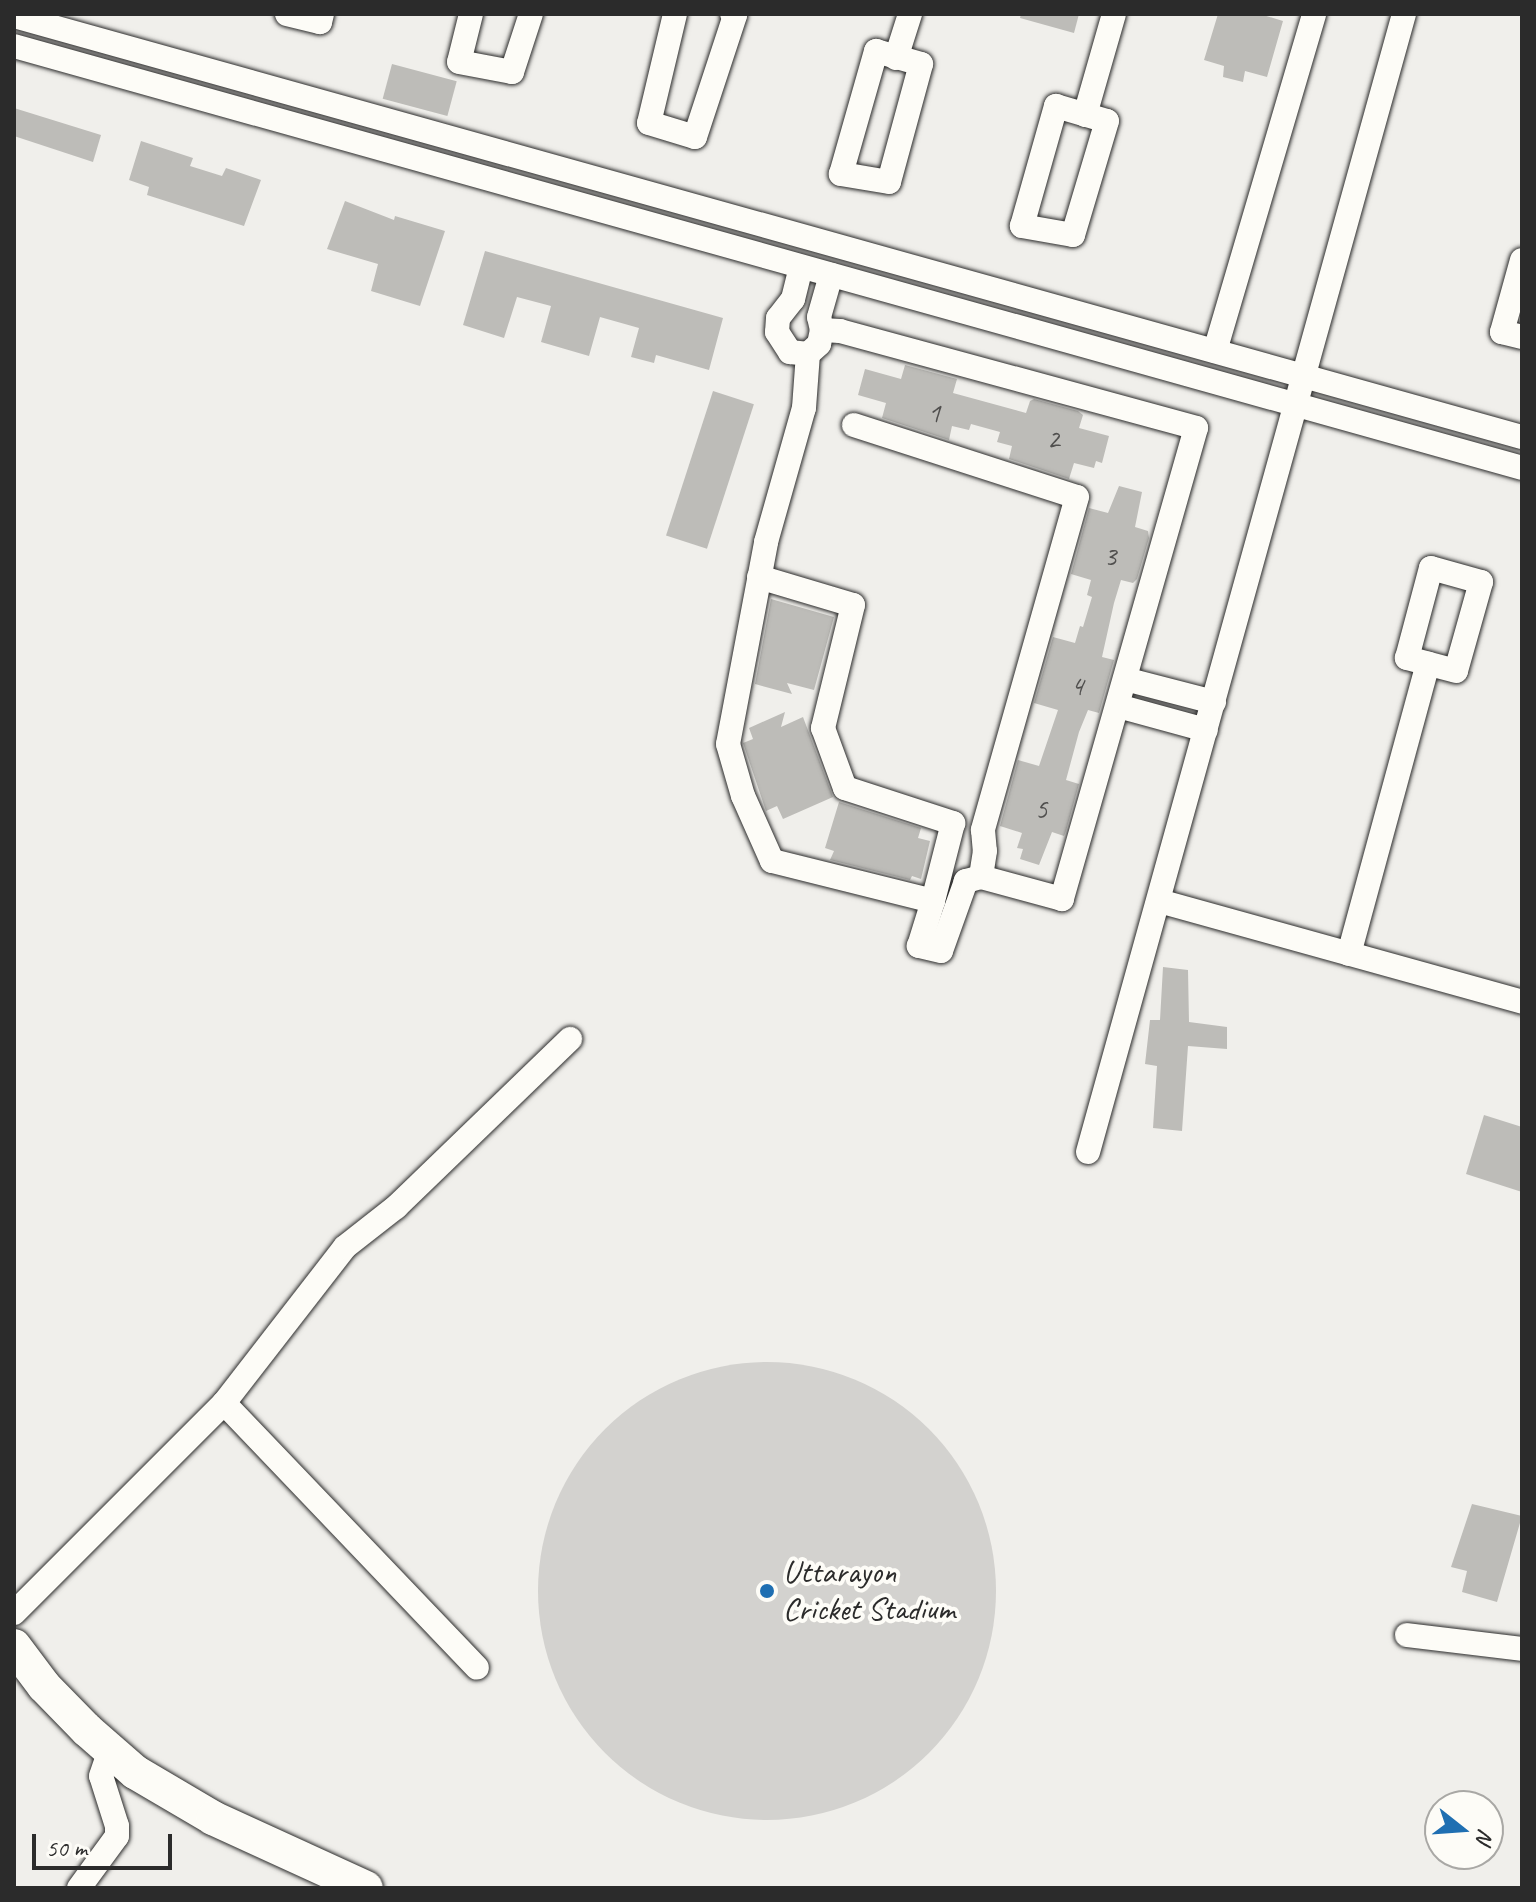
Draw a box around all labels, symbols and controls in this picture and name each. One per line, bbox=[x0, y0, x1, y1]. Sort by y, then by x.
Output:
house number: 1 bbox=[928, 396, 940, 430]
house number: 2 bbox=[1047, 422, 1059, 456]
house number: 3 bbox=[1104, 539, 1116, 573]
house number: 4 bbox=[1071, 669, 1083, 703]
house number: 5 bbox=[1035, 792, 1047, 826]
place label: Uttarayon Cricket Stadium bbox=[783, 1554, 957, 1629]
marker: Uttarayon Cricket Stadium bbox=[758, 1582, 776, 1600]
north arrow bbox=[1424, 1790, 1504, 1870]
scale bar bbox=[36, 1818, 176, 1868]
text: N bbox=[1470, 1826, 1500, 1847]
text: 50 m bbox=[46, 1833, 87, 1863]

